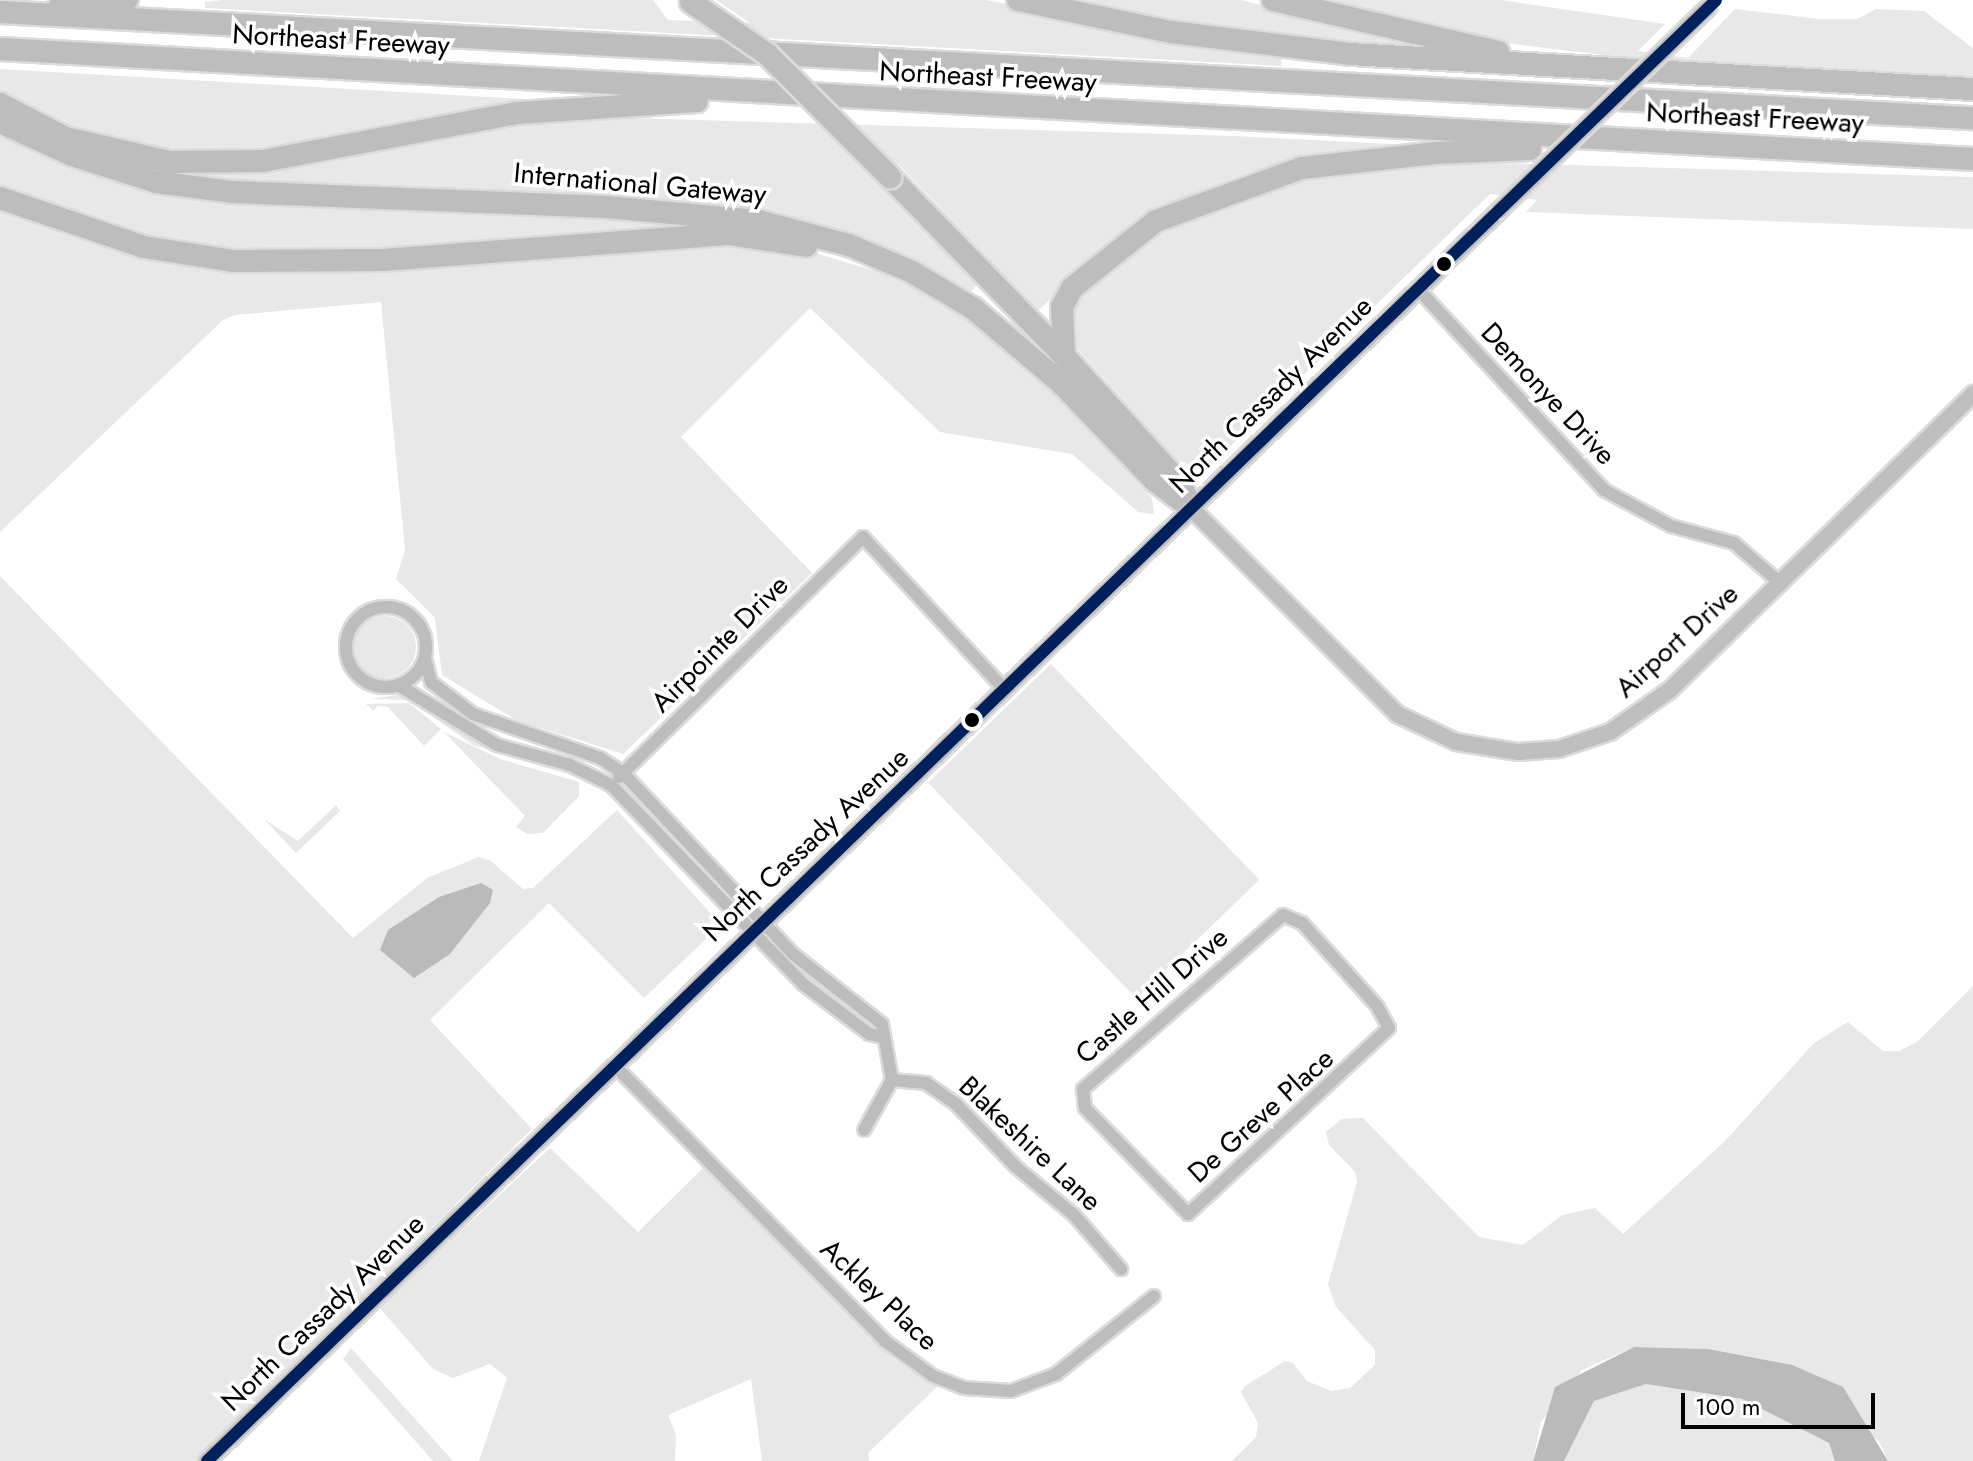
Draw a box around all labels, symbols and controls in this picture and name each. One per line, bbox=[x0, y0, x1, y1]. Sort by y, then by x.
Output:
street label: Northeast Freeway bbox=[231, 18, 451, 62]
street label: Northeast Freeway bbox=[878, 55, 1098, 99]
street label: Northeast Freeway bbox=[1645, 96, 1865, 140]
street label: International Gateway bbox=[512, 156, 768, 212]
unlabelled marker bbox=[1436, 256, 1452, 272]
street label: North Cassady Avenue bbox=[1163, 289, 1379, 501]
street label: Demonye Drive bbox=[1474, 316, 1622, 472]
street label: Airpointe Drive bbox=[644, 568, 796, 720]
street label: Airport Drive bbox=[1609, 577, 1745, 705]
unlabelled marker bbox=[964, 712, 980, 728]
street label: North Cassady Avenue bbox=[696, 741, 916, 949]
street label: Castle Hill Drive bbox=[1069, 921, 1235, 1071]
street label: De Greve Place bbox=[1181, 1042, 1341, 1190]
street label: Blakeshire Lane bbox=[952, 1070, 1108, 1218]
street label: North Cassady Avenue bbox=[215, 1207, 431, 1419]
street label: Ackley Place bbox=[813, 1232, 945, 1358]
scale bar bbox=[1685, 1377, 1879, 1427]
text: 100 m bbox=[1695, 1389, 1761, 1424]

